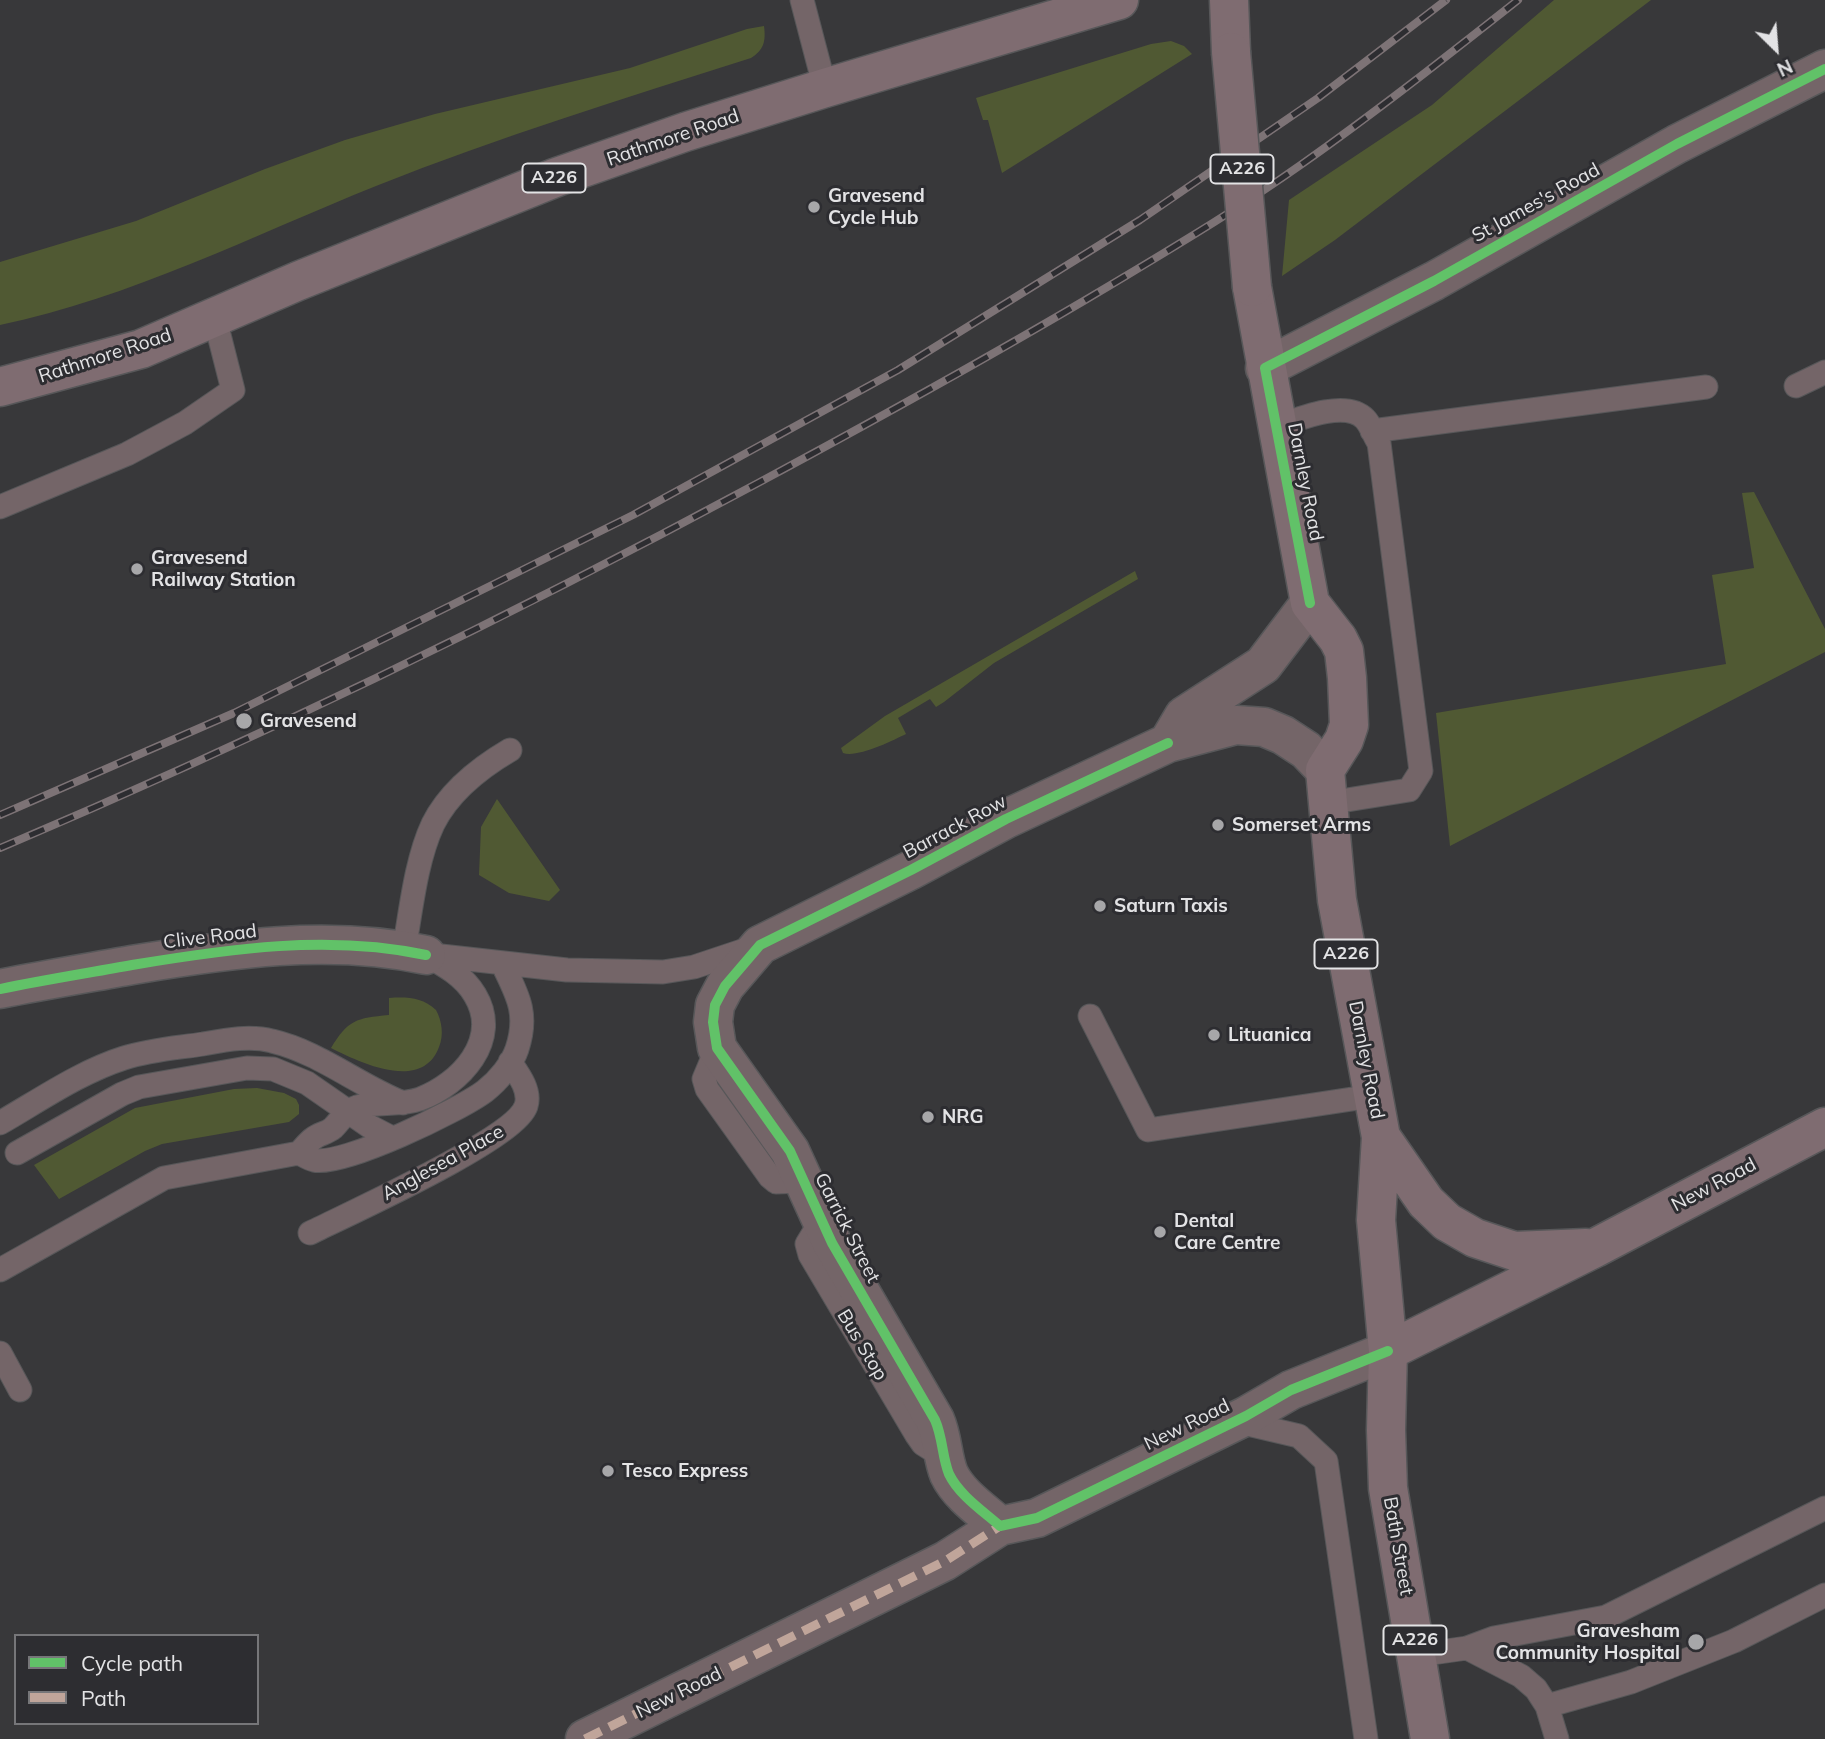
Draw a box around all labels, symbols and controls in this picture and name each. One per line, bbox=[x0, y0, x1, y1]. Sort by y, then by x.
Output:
north arrow bbox=[1741, 14, 1811, 84]
text: N bbox=[1773, 54, 1796, 82]
street label: Rathmore Road bbox=[604, 105, 742, 171]
road number: A226 bbox=[1210, 154, 1274, 184]
street label: St James's Road bbox=[1468, 158, 1604, 248]
road number: A226 bbox=[522, 163, 586, 192]
place label: Gravesend Cycle Hub bbox=[828, 185, 925, 229]
marker: Gravesend Cycle Hub bbox=[806, 199, 822, 215]
street label: Rathmore Road bbox=[36, 324, 174, 388]
street label: Darnley Road bbox=[1282, 421, 1328, 543]
place label: Gravesend Railway Station bbox=[151, 547, 296, 591]
marker: Gravesend Railway Station bbox=[129, 561, 145, 577]
place label: Gravesend bbox=[260, 710, 357, 732]
marker: Gravesend bbox=[234, 711, 254, 731]
street label: Barrack Row bbox=[899, 790, 1011, 864]
place label: Somerset Arms bbox=[1232, 814, 1371, 836]
marker: Somerset Arms bbox=[1210, 817, 1226, 833]
place label: Saturn Taxis bbox=[1114, 895, 1228, 917]
marker: Saturn Taxis bbox=[1092, 898, 1108, 914]
street label: Clive Road bbox=[162, 920, 258, 954]
road number: A226 bbox=[1314, 939, 1378, 968]
street label: Darnley Road bbox=[1343, 999, 1389, 1121]
place label: Lituanica bbox=[1228, 1024, 1312, 1046]
marker: Lituanica bbox=[1206, 1027, 1222, 1043]
place label: NRG bbox=[942, 1106, 984, 1128]
marker: NRG bbox=[920, 1109, 936, 1125]
street label: Anglesea Place bbox=[378, 1120, 508, 1206]
street label: New Road bbox=[1668, 1153, 1760, 1217]
street label: Garrick Street bbox=[810, 1169, 884, 1287]
place label: Dental Care Centre bbox=[1174, 1210, 1281, 1254]
marker: Dental Care Centre bbox=[1152, 1224, 1168, 1240]
street label: Bus Stop bbox=[832, 1305, 892, 1385]
street label: New Road bbox=[1140, 1394, 1234, 1456]
place label: Tesco Express bbox=[622, 1460, 748, 1482]
marker: Tesco Express bbox=[600, 1463, 616, 1479]
street label: Bath Street bbox=[1378, 1495, 1418, 1597]
place label: Gravesham Community Hospital bbox=[1495, 1620, 1680, 1664]
road number: A226 bbox=[1384, 1625, 1446, 1654]
marker: Gravesham Community Hospital bbox=[1686, 1632, 1706, 1652]
legend bbox=[14, 1634, 259, 1725]
text: Cycle path bbox=[81, 1650, 183, 1676]
street label: New Road bbox=[632, 1662, 726, 1724]
text: Path bbox=[81, 1685, 126, 1711]

